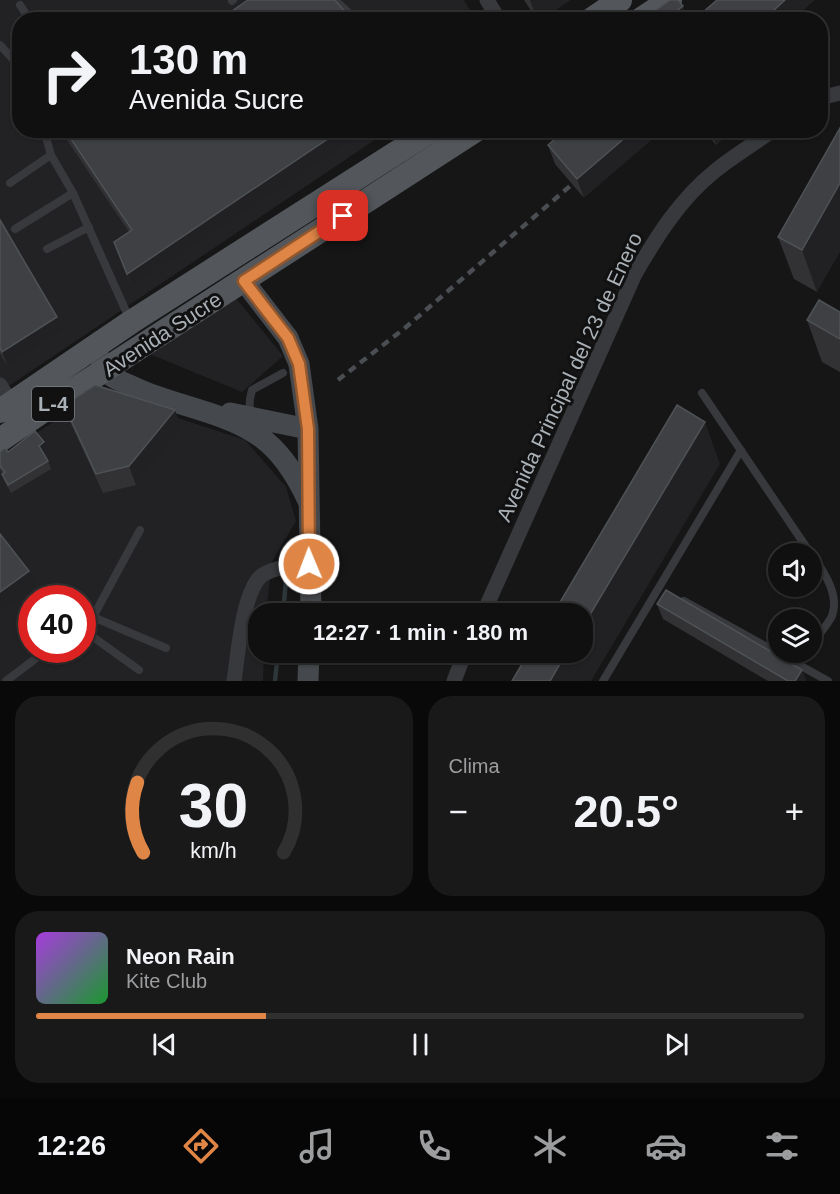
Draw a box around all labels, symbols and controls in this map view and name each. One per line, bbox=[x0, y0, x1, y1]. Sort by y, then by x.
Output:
icon: right bbox=[30, 36, 108, 114]
text: 130 m bbox=[129, 36, 248, 83]
text: Avenida Sucre bbox=[129, 85, 304, 115]
pin bbox=[317, 190, 368, 241]
icon: arrive bbox=[326, 199, 359, 232]
street label: Avenida Principal del 23 de Enero bbox=[492, 229, 646, 525]
street label: Avenida Sucre bbox=[99, 287, 225, 381]
road number: L-4 bbox=[32, 387, 74, 421]
position arrow bbox=[277, 532, 341, 596]
map controls bbox=[768, 543, 822, 663]
button: sound bbox=[768, 543, 822, 597]
speed limit sign: 40 bbox=[18, 585, 96, 663]
button: layers bbox=[768, 609, 822, 663]
text: 12:27 · 1 min · 180 m bbox=[313, 620, 528, 645]
text: Clima bbox=[449, 755, 500, 777]
text: 30 bbox=[179, 771, 248, 840]
text: 20.5° bbox=[573, 786, 679, 837]
text: − bbox=[449, 793, 468, 830]
text: + bbox=[785, 793, 804, 830]
text: km/h bbox=[191, 839, 237, 863]
text: Neon Rain bbox=[126, 944, 235, 969]
text: Kite Club bbox=[126, 970, 207, 992]
icon: previous bbox=[148, 1028, 181, 1061]
icon: pause bbox=[404, 1028, 437, 1061]
icon: next bbox=[660, 1028, 693, 1061]
icon: directions bbox=[180, 1125, 222, 1167]
icon: music bbox=[296, 1125, 338, 1167]
icon: phone bbox=[413, 1125, 455, 1167]
icon: climate bbox=[529, 1125, 571, 1167]
icon: car bbox=[645, 1125, 687, 1167]
icon: filters bbox=[761, 1125, 803, 1167]
text: 12:26 bbox=[37, 1131, 106, 1161]

